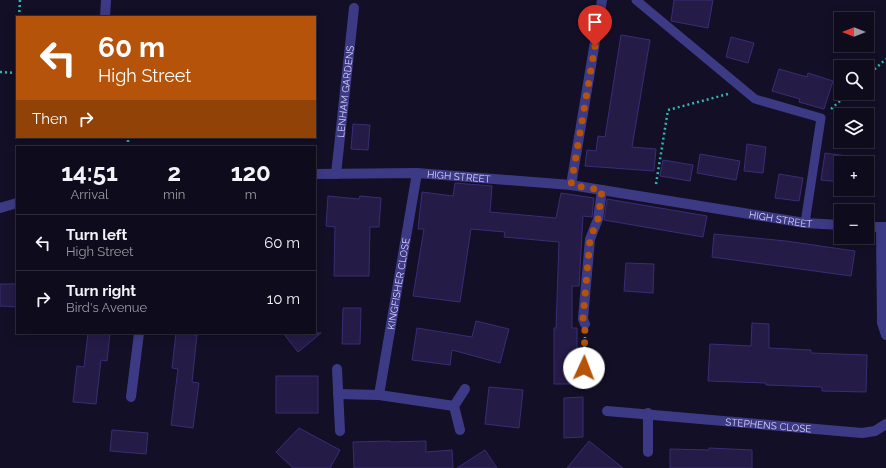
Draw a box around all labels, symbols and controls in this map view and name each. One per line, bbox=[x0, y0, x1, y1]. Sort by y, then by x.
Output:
pin bbox=[578, 5, 612, 46]
icon: arrive bbox=[584, 11, 606, 33]
north arrow bbox=[834, 12, 874, 52]
map controls bbox=[834, 12, 874, 244]
text: 60 m bbox=[98, 31, 165, 64]
icon: left bbox=[32, 32, 84, 84]
street label: LENHAM GARDENS bbox=[335, 45, 356, 138]
button: search bbox=[834, 60, 874, 100]
text: High Street bbox=[98, 65, 191, 86]
icon: right bbox=[75, 108, 97, 130]
button: layers bbox=[834, 108, 874, 148]
text: Then bbox=[32, 110, 67, 128]
button: + bbox=[834, 156, 874, 196]
text: 14:51 bbox=[61, 158, 118, 187]
text: 2 bbox=[167, 158, 181, 187]
text: 120 bbox=[231, 158, 271, 187]
street label: HIGH STREET bbox=[426, 169, 491, 185]
text: Arrival bbox=[70, 187, 109, 202]
text: min bbox=[163, 187, 185, 202]
text: m bbox=[245, 187, 257, 202]
button: − bbox=[834, 204, 874, 244]
street label: HIGH STREET bbox=[748, 209, 813, 229]
text: Turn left bbox=[66, 226, 127, 244]
icon: left bbox=[32, 232, 54, 254]
text: 60 m bbox=[264, 234, 300, 252]
street label: KINGFISHER CLOSE bbox=[385, 237, 412, 330]
text: High Street bbox=[66, 244, 133, 259]
text: Turn right bbox=[66, 282, 136, 300]
icon: right bbox=[32, 288, 54, 310]
text: 10 m bbox=[267, 290, 300, 308]
text: Bird's Avenue bbox=[66, 300, 147, 315]
position arrow bbox=[563, 347, 605, 389]
street label: STEPHENS CLOSE bbox=[725, 416, 812, 435]

